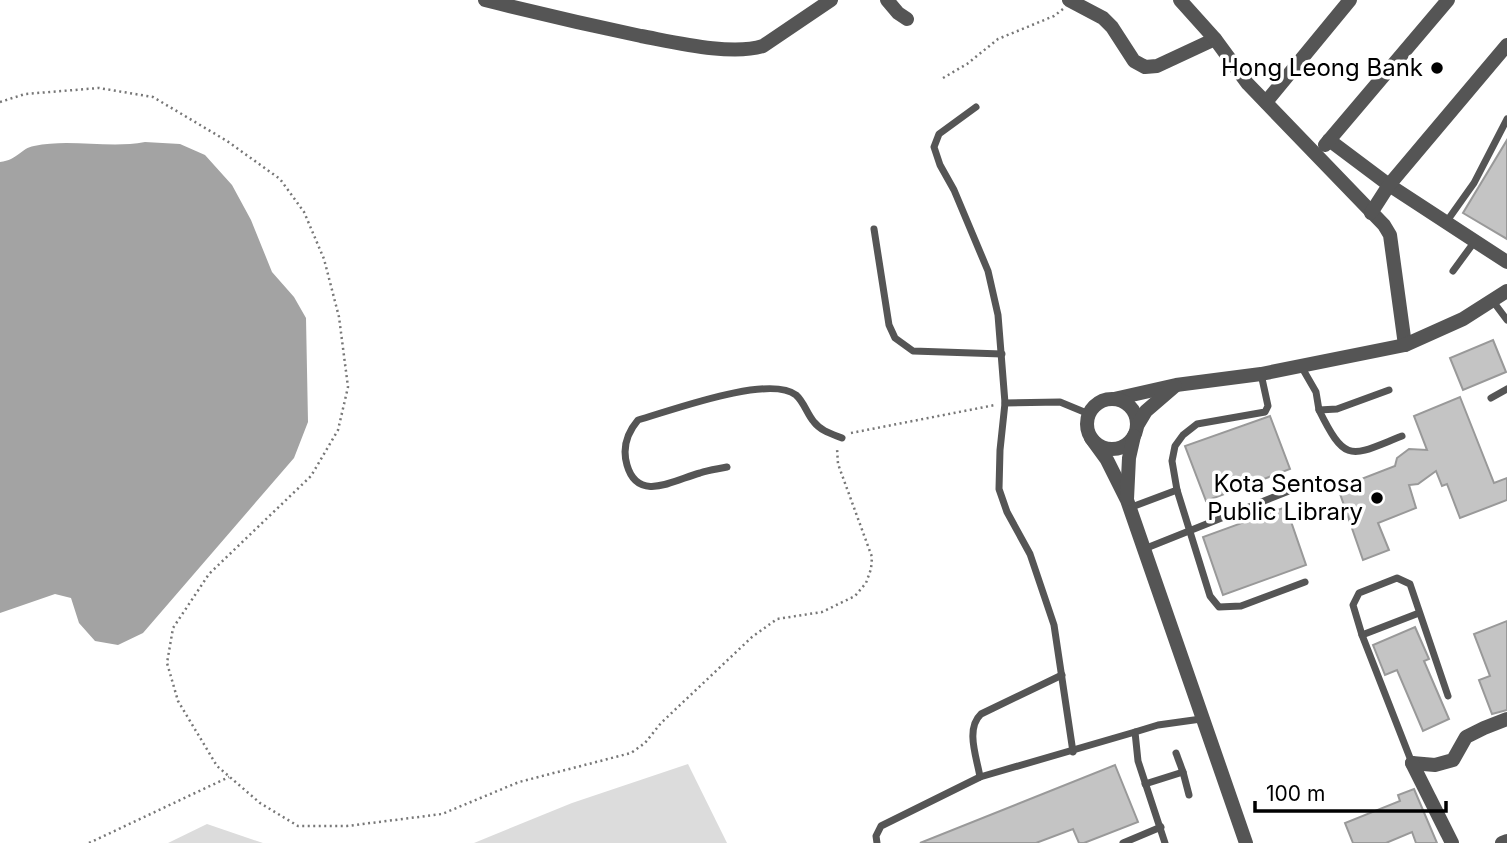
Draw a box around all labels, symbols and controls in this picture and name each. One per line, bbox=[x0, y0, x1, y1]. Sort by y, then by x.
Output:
place label: Hong Leong Bank bbox=[1221, 53, 1423, 82]
marker: Hong Leong Bank bbox=[1429, 60, 1445, 76]
place label: Kota Sentosa Public Library bbox=[1207, 469, 1363, 526]
marker: Kota Sentosa Public Library bbox=[1369, 490, 1385, 506]
scale bar bbox=[1255, 770, 1446, 814]
text: 100 m bbox=[1266, 781, 1325, 806]

